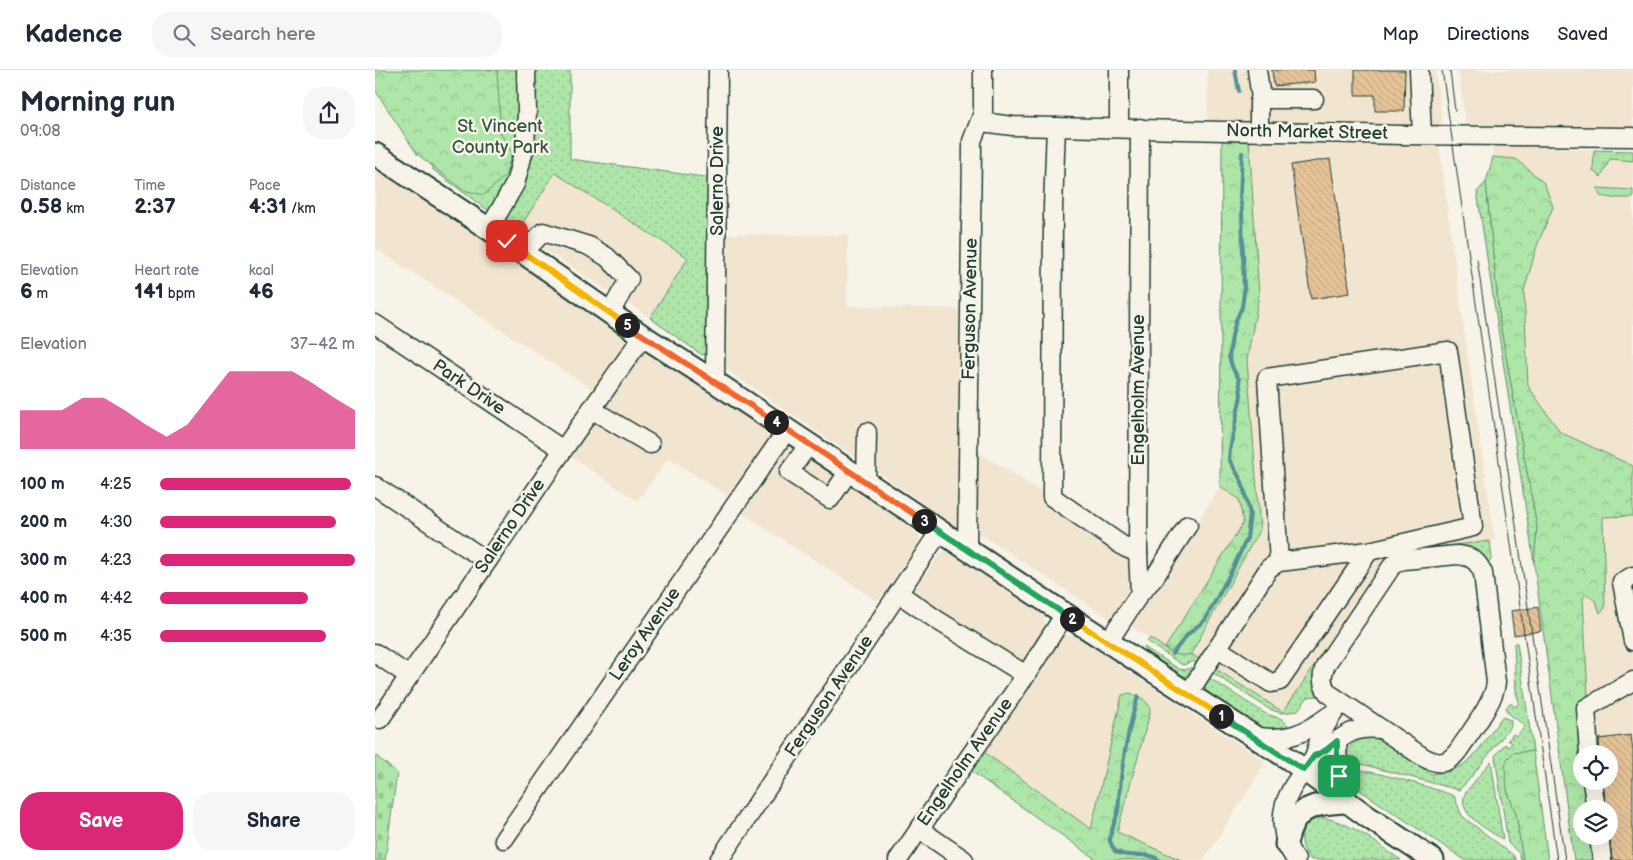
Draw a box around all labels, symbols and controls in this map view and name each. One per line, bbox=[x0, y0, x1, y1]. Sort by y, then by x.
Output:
search box bbox=[152, 12, 502, 57]
text: Kadence bbox=[25, 20, 122, 49]
icon: search bbox=[170, 21, 198, 49]
text: Search here bbox=[210, 23, 316, 46]
text: Map bbox=[1383, 24, 1419, 45]
text: Directions bbox=[1447, 24, 1529, 45]
text: Saved bbox=[1557, 24, 1608, 45]
text: Morning run bbox=[20, 86, 175, 119]
button: share bbox=[303, 87, 355, 139]
park label: St. Vincent County Park bbox=[452, 116, 548, 158]
street label: North Market Street bbox=[1226, 120, 1388, 144]
text: 09:08 bbox=[20, 122, 61, 141]
street label: Salerno Drive bbox=[707, 126, 728, 236]
text: Distance bbox=[20, 177, 76, 194]
text: Time bbox=[134, 177, 165, 194]
text: Pace bbox=[249, 177, 281, 194]
text: 0.58 bbox=[20, 194, 62, 219]
text: 2:37 bbox=[134, 194, 176, 219]
text: 4:31 bbox=[249, 194, 287, 219]
text: km bbox=[62, 200, 85, 217]
text: /km bbox=[287, 200, 316, 217]
pin bbox=[486, 220, 528, 262]
icon: check bbox=[493, 227, 521, 255]
street label: Ferguson Avenue bbox=[958, 238, 982, 380]
text: Elevation bbox=[20, 262, 78, 279]
text: Heart rate bbox=[134, 262, 199, 279]
text: kcal bbox=[249, 262, 274, 279]
text: 6 bbox=[20, 279, 33, 304]
text: 141 bbox=[134, 279, 164, 304]
text: 46 bbox=[249, 279, 274, 304]
text: m bbox=[33, 285, 48, 302]
text: bpm bbox=[164, 285, 195, 302]
pin: 5 bbox=[615, 312, 639, 338]
street label: Engelholm Avenue bbox=[1128, 314, 1149, 466]
text: 5 bbox=[623, 317, 632, 334]
text: Elevation bbox=[20, 335, 87, 354]
text: 37–42 m bbox=[290, 335, 355, 354]
street label: Park Drive bbox=[429, 355, 510, 419]
pin: 4 bbox=[763, 410, 789, 434]
text: 4 bbox=[772, 414, 781, 431]
street label: Salerno Drive bbox=[471, 474, 550, 577]
text: 100 m bbox=[20, 475, 65, 494]
text: 4:25 bbox=[100, 475, 132, 494]
pin: 3 bbox=[911, 508, 937, 534]
text: 200 m bbox=[20, 513, 67, 532]
text: 4:30 bbox=[100, 513, 132, 532]
text: 3 bbox=[920, 513, 929, 530]
text: 300 m bbox=[20, 551, 67, 570]
text: 4:23 bbox=[100, 551, 132, 570]
street label: Leroy Avenue bbox=[605, 583, 685, 685]
text: 400 m bbox=[20, 589, 67, 608]
text: 4:42 bbox=[100, 589, 132, 608]
pin: 2 bbox=[1059, 606, 1085, 632]
text: 2 bbox=[1068, 611, 1077, 628]
text: 500 m bbox=[20, 627, 67, 646]
text: 4:35 bbox=[100, 627, 132, 646]
street label: Ferguson Avenue bbox=[781, 631, 878, 761]
street label: Engelholm Avenue bbox=[913, 694, 1017, 830]
pin: 1 bbox=[1209, 704, 1233, 728]
text: 1 bbox=[1219, 708, 1224, 725]
map controls bbox=[1573, 745, 1618, 845]
button: locate bbox=[1573, 745, 1618, 790]
pin bbox=[1318, 755, 1360, 797]
icon: arrive bbox=[1325, 762, 1353, 790]
button: Save bbox=[20, 792, 183, 850]
button: Share bbox=[193, 792, 355, 850]
button: layers bbox=[1573, 800, 1618, 845]

